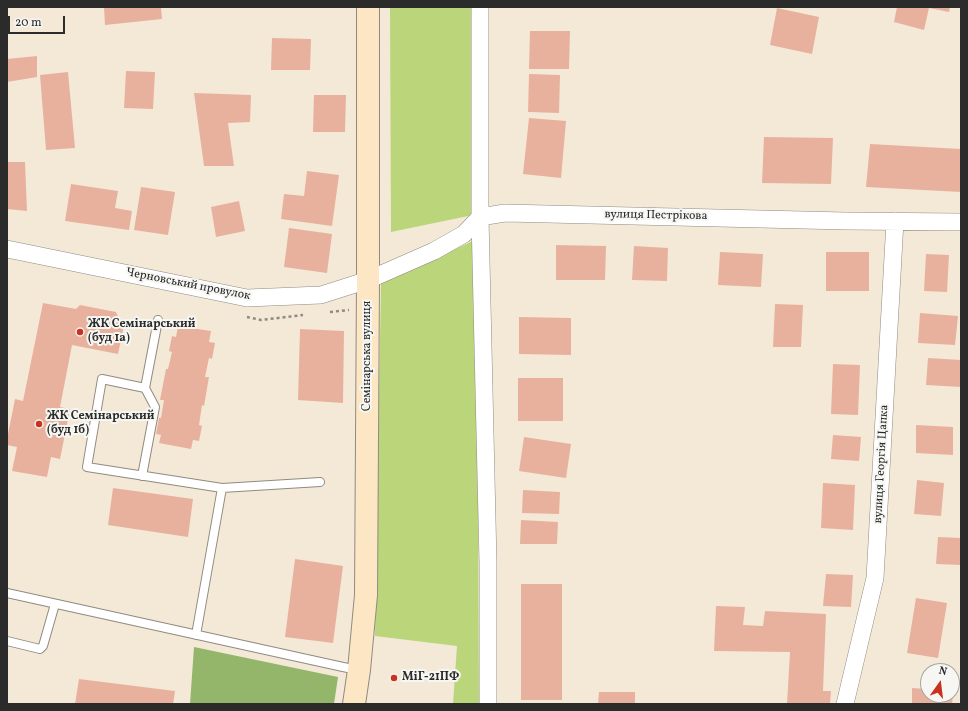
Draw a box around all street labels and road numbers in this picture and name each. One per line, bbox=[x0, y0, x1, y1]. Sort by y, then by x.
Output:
street label: вулиця Пестрікова bbox=[604, 208, 708, 224]
street label: Черновський провулок bbox=[124, 266, 252, 304]
street label: Семінарська вулиця bbox=[361, 301, 375, 411]
street label: вулиця Георгія Цапка bbox=[872, 404, 892, 524]

